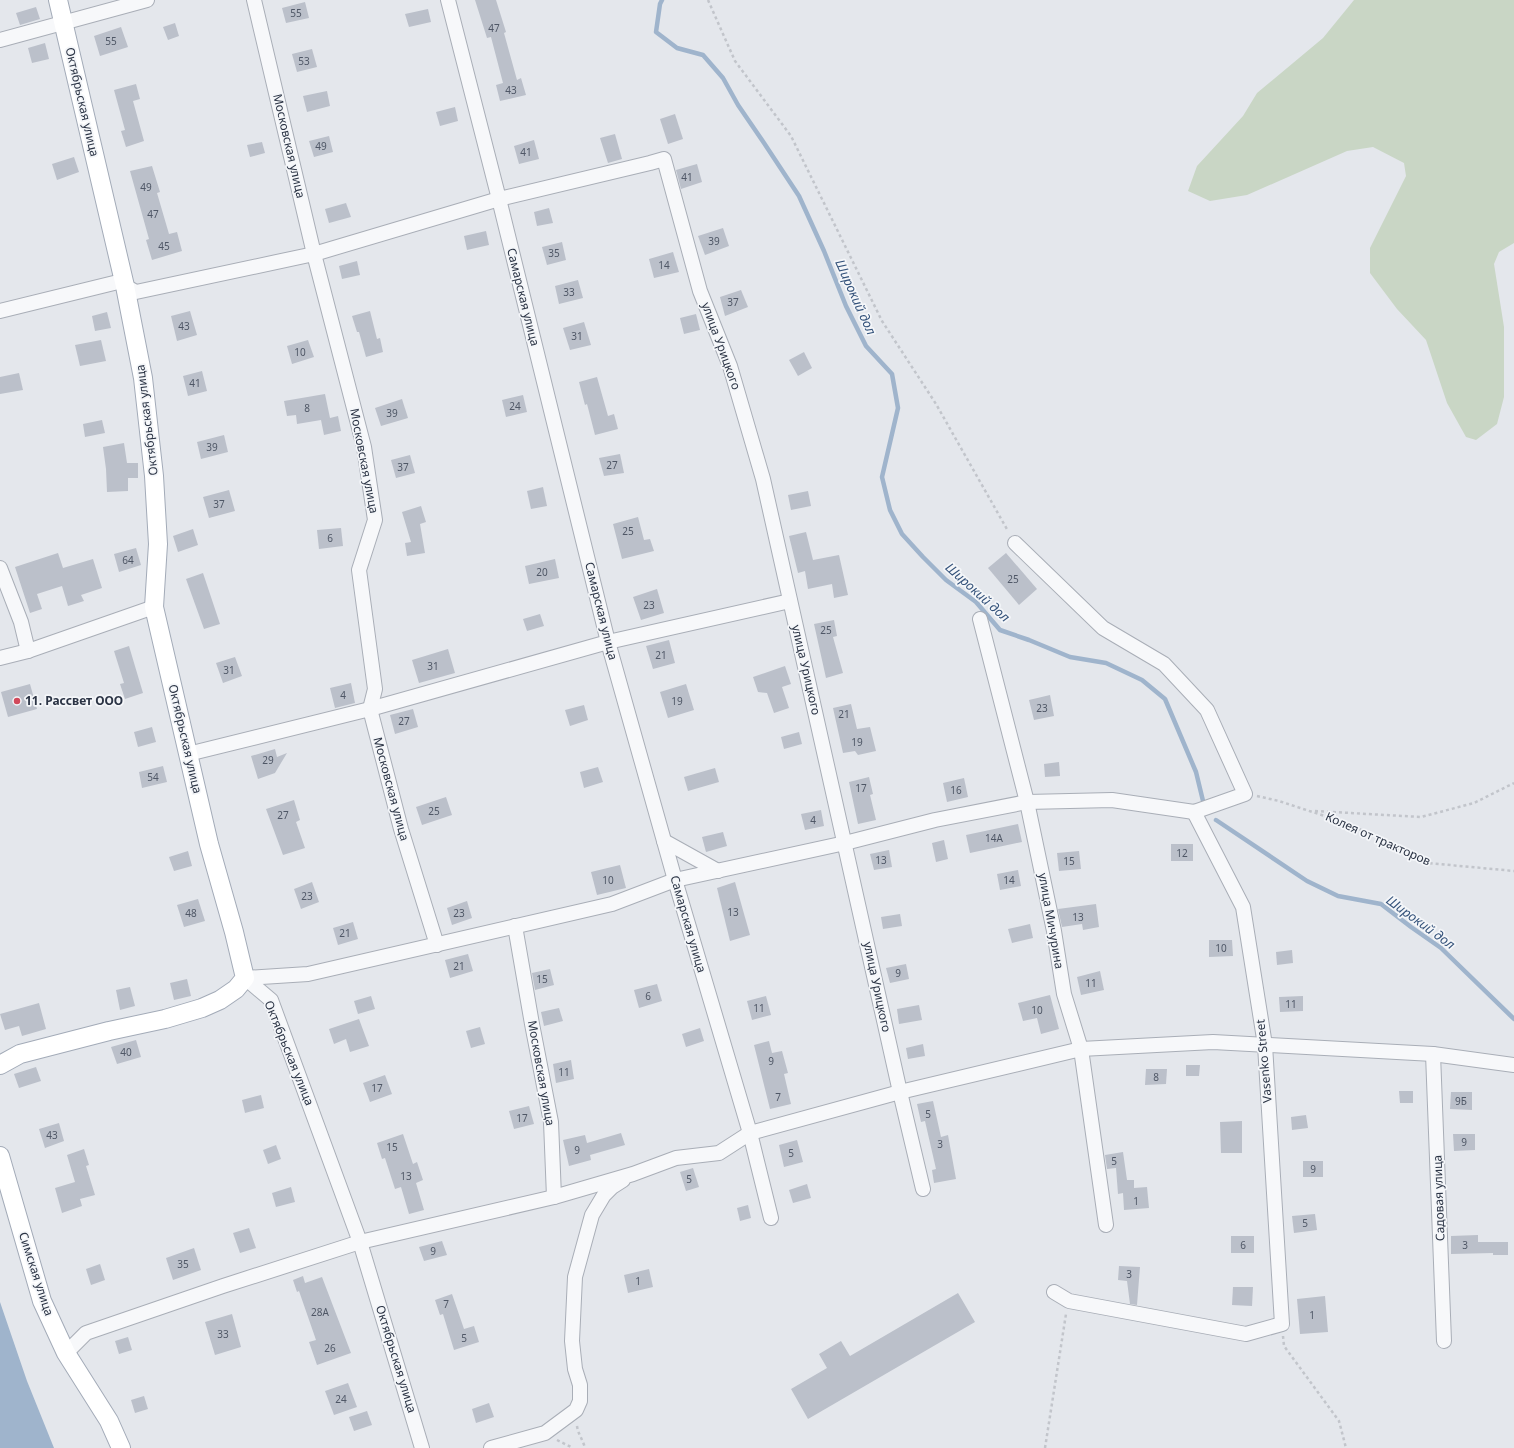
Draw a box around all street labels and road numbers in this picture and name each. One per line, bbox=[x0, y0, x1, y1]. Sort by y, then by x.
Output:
street label: Октябрьская улица bbox=[62, 46, 103, 158]
street label: Московская улица bbox=[269, 92, 310, 200]
street label: Самарская улица bbox=[503, 246, 544, 348]
street label: улица Урицкого bbox=[698, 300, 745, 392]
street label: Октябрьская улица bbox=[131, 364, 162, 477]
street label: Московская улица bbox=[346, 407, 383, 515]
street label: Самарская улица bbox=[581, 560, 622, 662]
street label: улица Урицкого bbox=[788, 623, 825, 717]
street label: Октябрьская улица bbox=[165, 683, 206, 795]
street label: Московская улица bbox=[369, 735, 414, 843]
street label: Колея от тракторов bbox=[1323, 808, 1434, 869]
street label: улица Мичурина bbox=[1035, 871, 1068, 970]
street label: Самарская улица bbox=[666, 873, 710, 974]
street label: улица Урицкого bbox=[860, 940, 895, 1034]
street label: Октябрьская улица bbox=[261, 998, 318, 1108]
street label: Vasenko Street bbox=[1251, 1018, 1276, 1104]
street label: Московская улица bbox=[524, 1019, 559, 1127]
street label: Садовая улица bbox=[1428, 1155, 1449, 1241]
street label: Симская улица bbox=[15, 1230, 58, 1318]
street label: Октябрьская улица bbox=[372, 1303, 421, 1415]

